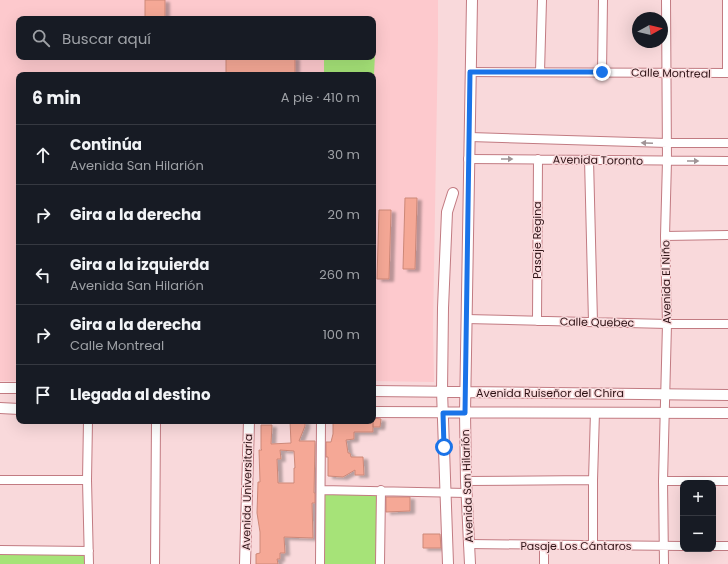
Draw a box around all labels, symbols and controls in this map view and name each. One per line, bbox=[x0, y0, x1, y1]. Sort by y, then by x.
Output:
north arrow bbox=[632, 12, 668, 48]
search box bbox=[16, 16, 376, 60]
icon: search bbox=[30, 27, 52, 49]
text: Buscar aquí bbox=[62, 28, 151, 49]
route end bbox=[593, 63, 611, 81]
street label: Calle Montreal bbox=[631, 64, 711, 82]
text: 6 min bbox=[32, 86, 81, 110]
text: A pie · 410 m bbox=[281, 88, 360, 107]
text: Continúa bbox=[70, 134, 142, 155]
one-way arrow bbox=[641, 139, 653, 146]
icon: ahead bbox=[32, 144, 54, 166]
text: 30 m bbox=[327, 145, 360, 164]
street label: Avenida Toronto bbox=[553, 151, 643, 169]
text: Avenida San Hilarión bbox=[70, 156, 204, 175]
one-way arrow bbox=[501, 156, 514, 162]
one-way arrow bbox=[687, 158, 700, 164]
street label: Pasaje Regina bbox=[529, 201, 545, 279]
icon: right bbox=[32, 204, 54, 226]
text: Gira a la derecha bbox=[70, 204, 201, 225]
text: 20 m bbox=[327, 205, 360, 224]
street label: Avenida El Niño bbox=[657, 240, 675, 324]
text: Gira a la izquierda bbox=[70, 254, 209, 275]
icon: left bbox=[32, 264, 54, 286]
text: 260 m bbox=[319, 265, 360, 284]
text: Avenida San Hilarión bbox=[70, 276, 204, 295]
street label: Calle Quebec bbox=[560, 313, 635, 331]
text: Gira a la derecha bbox=[70, 314, 201, 335]
icon: right bbox=[32, 324, 54, 346]
text: 100 m bbox=[323, 325, 360, 344]
text: Calle Montreal bbox=[70, 336, 164, 355]
icon: arrive bbox=[32, 384, 54, 406]
text: Llegada al destino bbox=[70, 384, 211, 405]
street label: Avenida Ruiseñor del Chira bbox=[476, 385, 624, 401]
street label: Avenida San Hilarión bbox=[457, 429, 477, 543]
street label: Avenida Universitaria bbox=[238, 434, 256, 550]
route start bbox=[435, 438, 453, 456]
map controls bbox=[680, 480, 716, 552]
button: + bbox=[680, 480, 716, 516]
button: − bbox=[680, 516, 716, 552]
street label: Pasaje Los Cántaros bbox=[520, 538, 632, 554]

